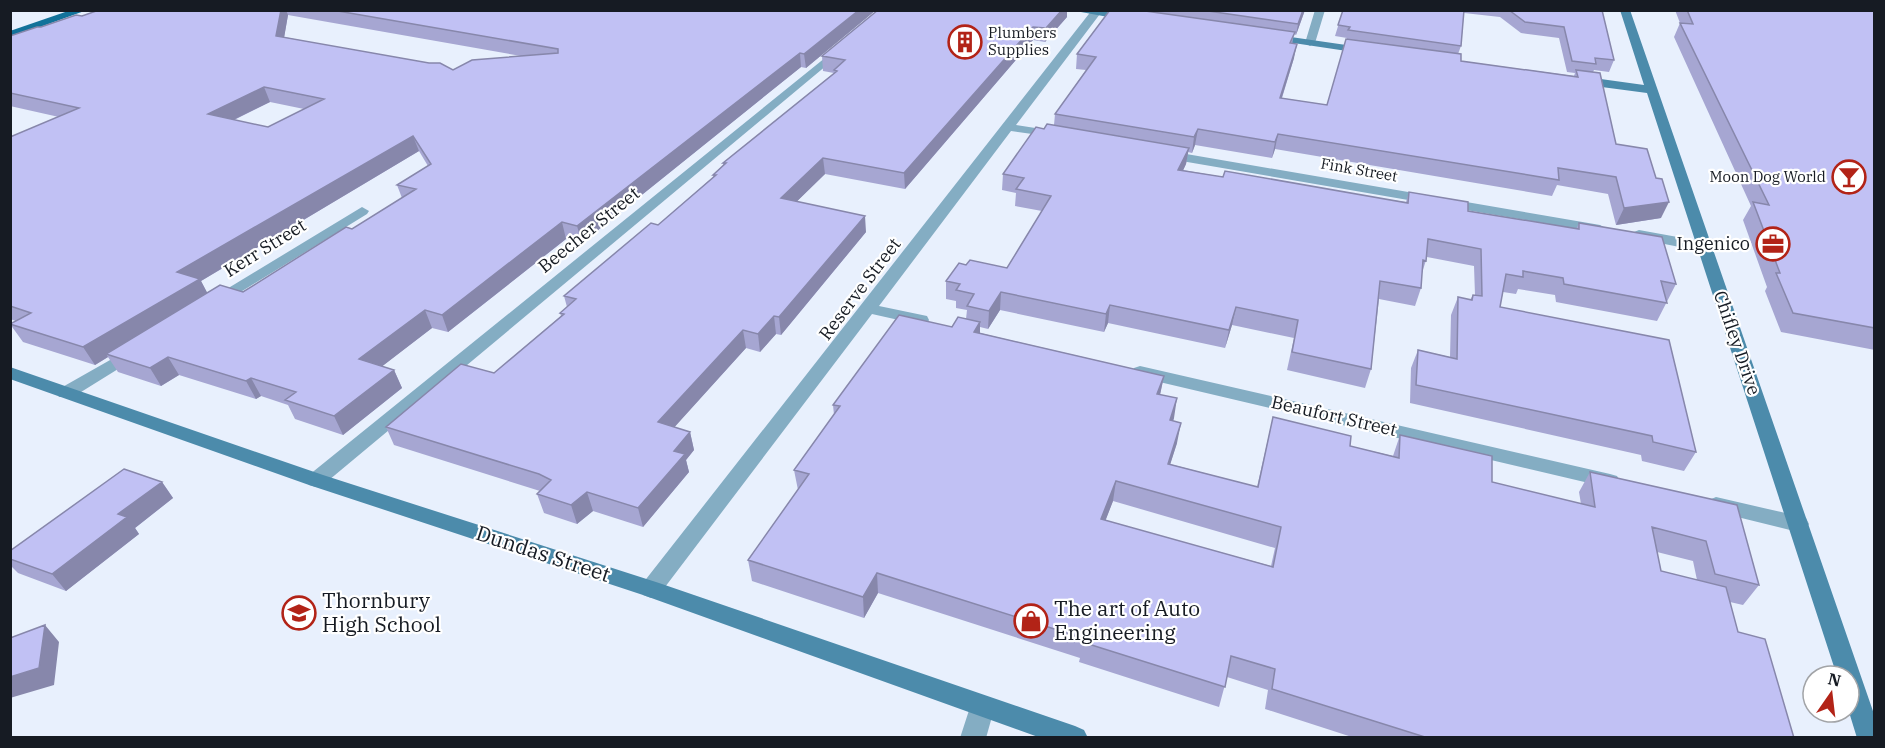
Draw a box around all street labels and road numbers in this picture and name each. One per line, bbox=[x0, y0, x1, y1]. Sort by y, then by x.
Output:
street label: Fink Street bbox=[1319, 153, 1399, 186]
street label: Beecher Street bbox=[533, 182, 644, 278]
street label: Kerr Street bbox=[219, 213, 310, 282]
street label: Reserve Street bbox=[814, 233, 906, 344]
street label: Chifley Drive bbox=[1709, 288, 1766, 398]
street label: Beaufort Street bbox=[1269, 390, 1399, 441]
street label: Dundas Street bbox=[473, 518, 614, 588]

